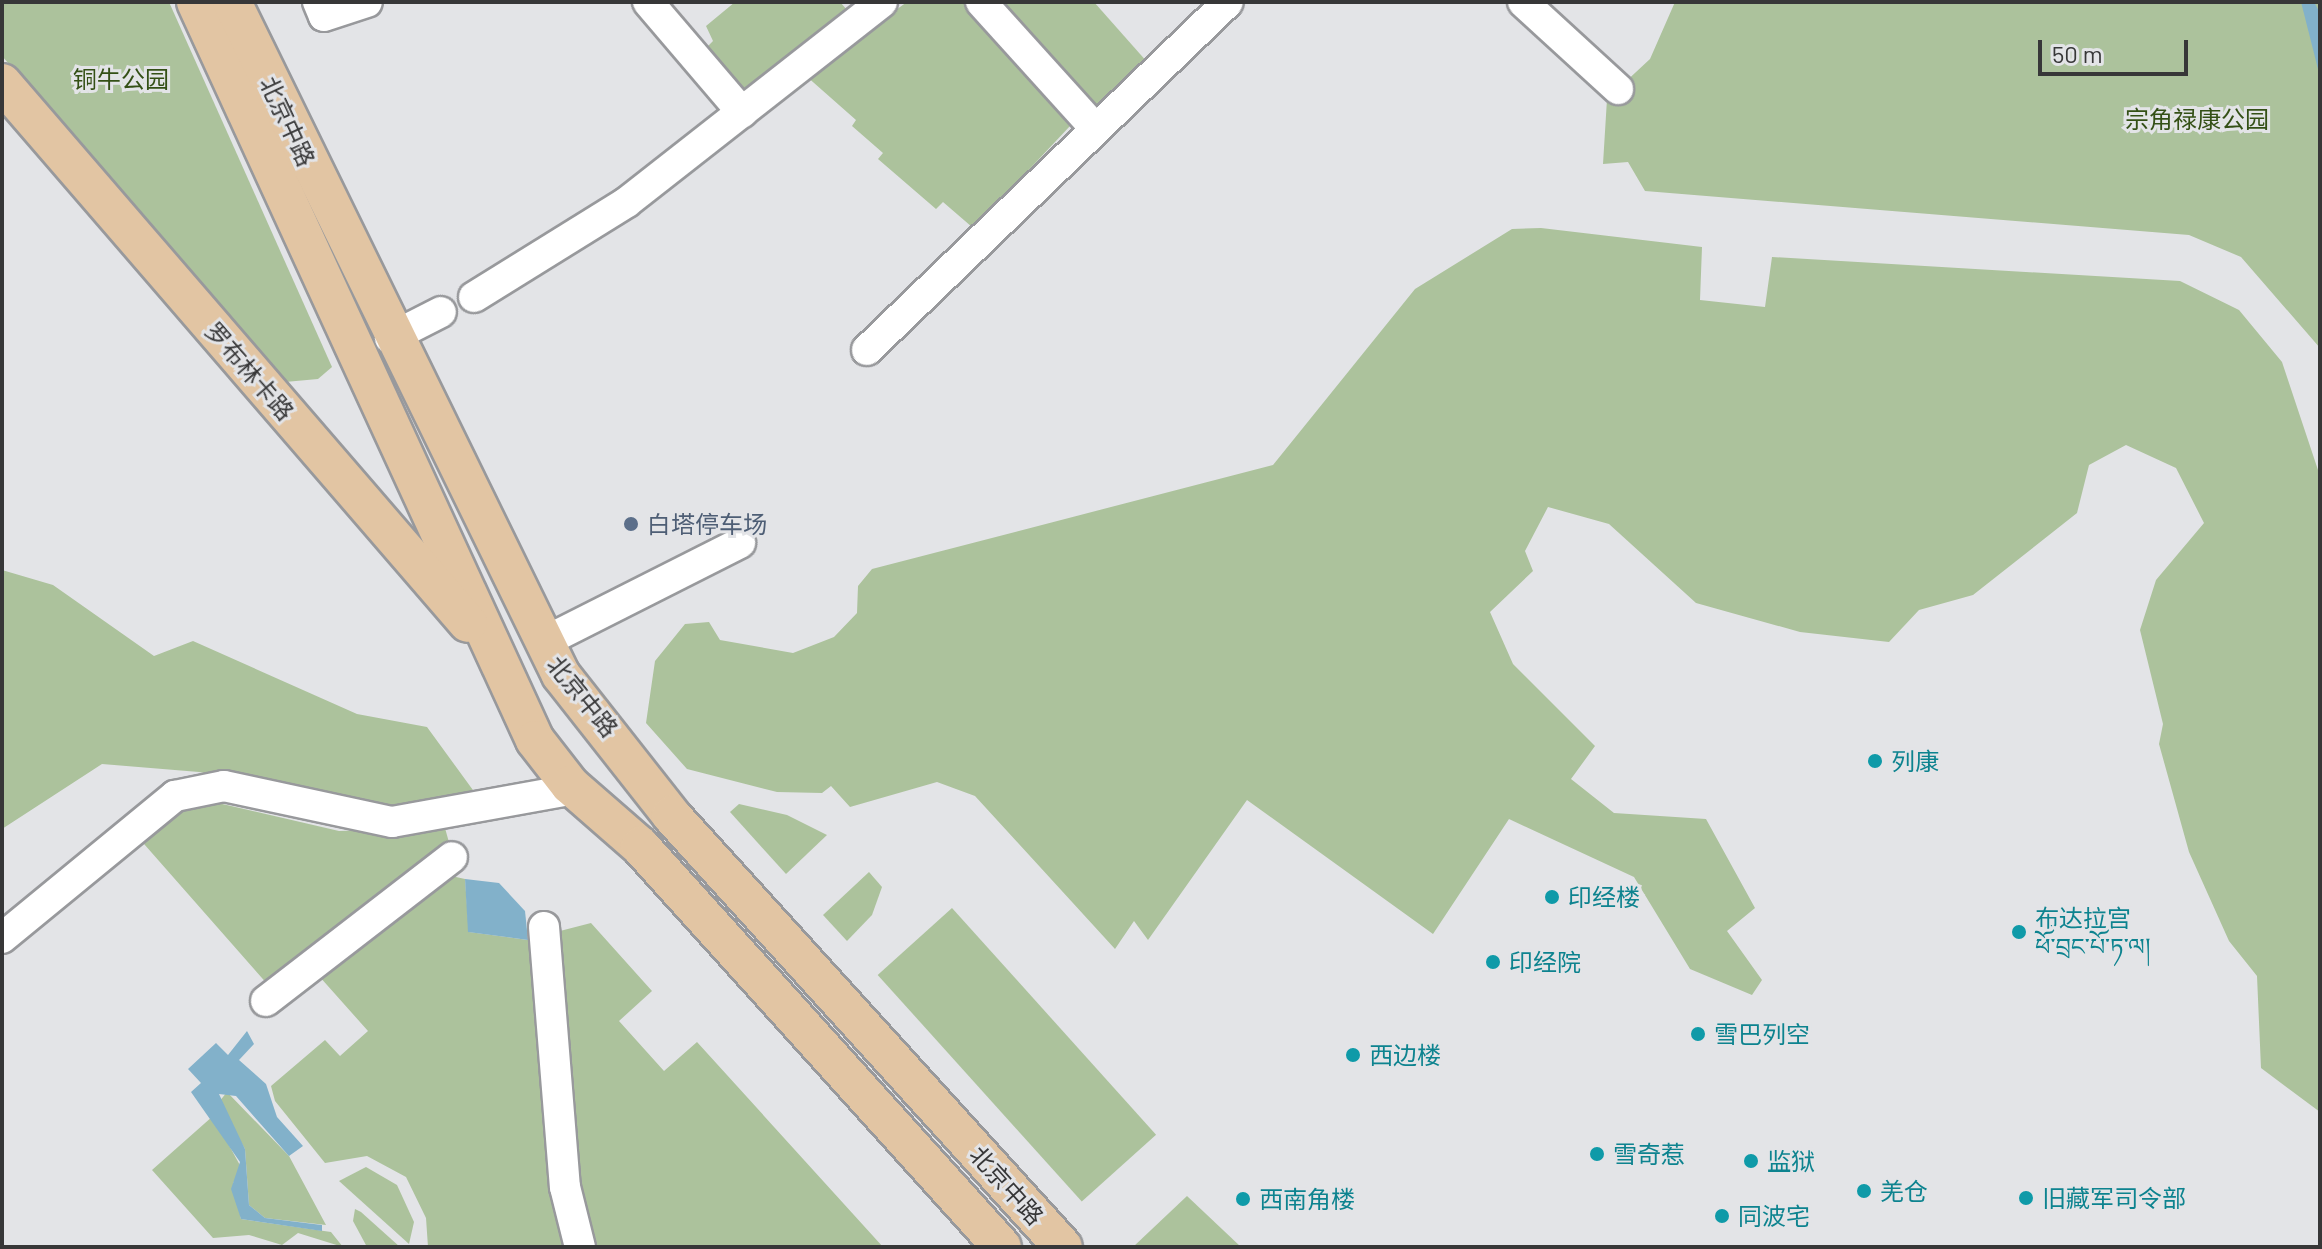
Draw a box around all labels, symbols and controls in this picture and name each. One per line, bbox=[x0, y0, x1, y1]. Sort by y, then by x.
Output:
scale bar bbox=[2042, 24, 2192, 74]
text: 50 m bbox=[2052, 39, 2103, 68]
park label: 铜牛公园 bbox=[73, 65, 169, 93]
street label: 北京中路 bbox=[255, 71, 321, 171]
park label: 宗角禄康公园 bbox=[2125, 105, 2269, 133]
street label: 罗布林卡路 bbox=[200, 316, 300, 426]
place label: 白塔停车场 bbox=[647, 510, 767, 538]
marker: 白塔停车场 bbox=[622, 515, 640, 533]
street label: 北京中路 bbox=[542, 650, 624, 742]
place label: 列康 bbox=[1891, 747, 1939, 775]
marker: 列康 bbox=[1866, 752, 1884, 770]
place label: 印经楼 bbox=[1568, 883, 1640, 911]
marker: 印经楼 bbox=[1543, 888, 1561, 906]
place label: 布达拉宫 ཕོ་བྲང་པོ་ཏ་ལ། bbox=[2035, 904, 2150, 960]
marker: 布达拉宫 ཕོ་བྲང་པོ་ཏ་ལ། bbox=[2010, 923, 2028, 941]
place label: 印经院 bbox=[1509, 948, 1581, 976]
marker: 印经院 bbox=[1484, 953, 1502, 971]
place label: 雪巴列空 bbox=[1714, 1020, 1810, 1048]
marker: 雪巴列空 bbox=[1689, 1025, 1707, 1043]
place label: 西边楼 bbox=[1369, 1041, 1441, 1069]
marker: 西边楼 bbox=[1344, 1046, 1362, 1064]
street label: 北京中路 bbox=[964, 1140, 1050, 1230]
place label: 雪奇惹 bbox=[1613, 1140, 1685, 1168]
marker: 雪奇惹 bbox=[1588, 1145, 1606, 1163]
place label: 监狱 bbox=[1767, 1147, 1815, 1175]
marker: 监狱 bbox=[1742, 1152, 1760, 1170]
place label: 羌仓 bbox=[1880, 1177, 1928, 1205]
marker: 羌仓 bbox=[1855, 1182, 1873, 1200]
place label: 旧藏军司令部 bbox=[2042, 1184, 2186, 1212]
place label: 西南角楼 bbox=[1259, 1185, 1355, 1213]
marker: 旧藏军司令部 bbox=[2017, 1189, 2035, 1207]
marker: 西南角楼 bbox=[1234, 1190, 1252, 1208]
place label: 同波宅 bbox=[1738, 1202, 1810, 1230]
marker: 同波宅 bbox=[1713, 1207, 1731, 1225]

